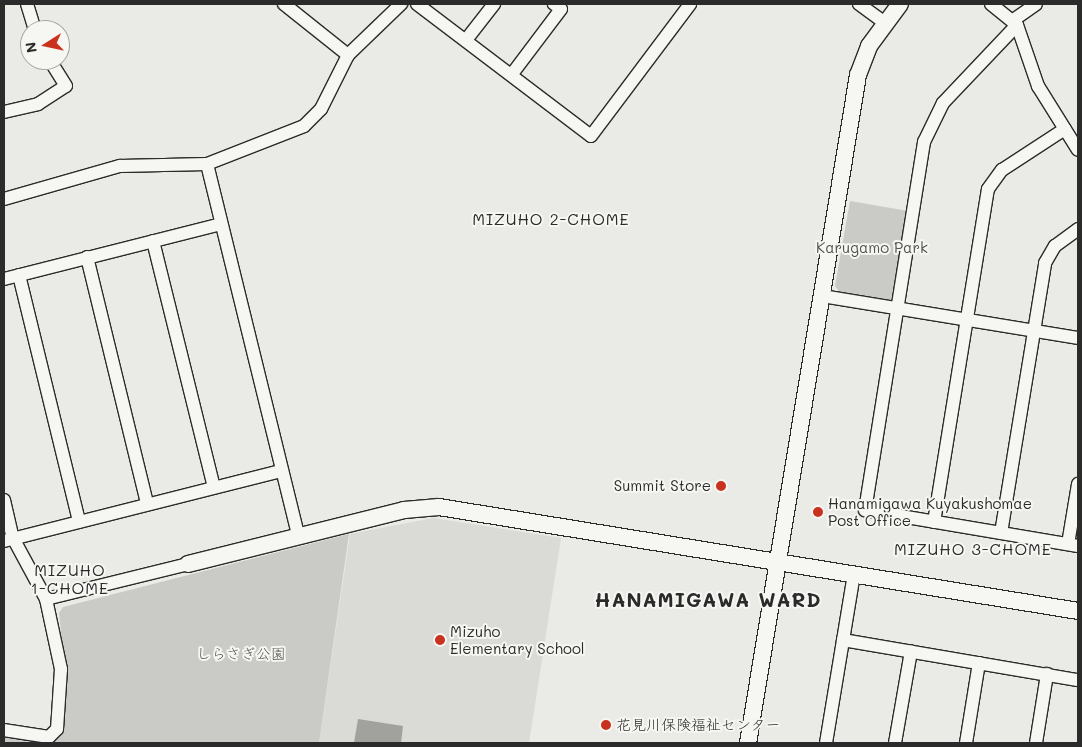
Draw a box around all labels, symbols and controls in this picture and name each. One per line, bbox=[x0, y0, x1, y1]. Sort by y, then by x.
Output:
north arrow bbox=[20, 20, 70, 70]
text: N bbox=[20, 41, 41, 54]
district label: MIZUHO 2-CHOME bbox=[471, 209, 631, 229]
park label: Karugamo Park bbox=[816, 239, 928, 257]
place label: Summit Store bbox=[614, 477, 711, 495]
marker: Summit Store bbox=[715, 480, 727, 492]
place label: Hanamigawa Kuyakushomae Post Office bbox=[828, 494, 1032, 529]
marker: Hanamigawa Kuyakushomae Post Office bbox=[812, 506, 824, 518]
district label: MIZUHO 3-CHOME bbox=[892, 539, 1054, 559]
district label: MIZUHO 1-CHOME bbox=[30, 560, 110, 598]
district label: HANAMIGAWA WARD bbox=[593, 587, 823, 611]
place label: Mizuho Elementary School bbox=[450, 622, 585, 657]
marker: Mizuho Elementary School bbox=[434, 634, 446, 646]
park label: しらさぎ公園 bbox=[196, 645, 286, 663]
place label: 花見川保険福祉センター bbox=[616, 716, 781, 734]
marker: 花見川保険福祉センター bbox=[600, 719, 612, 731]

